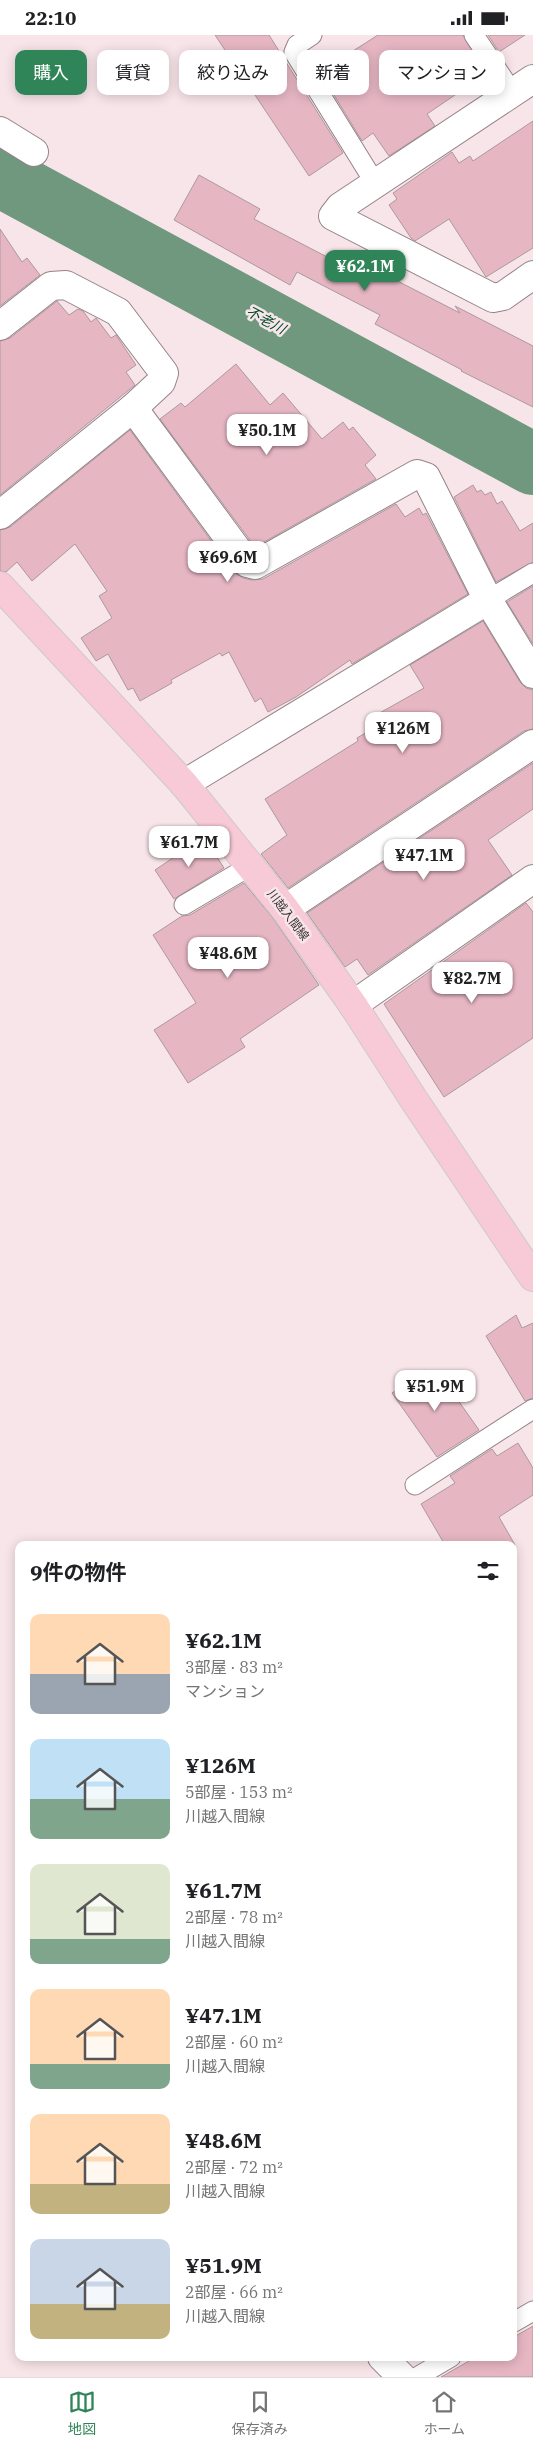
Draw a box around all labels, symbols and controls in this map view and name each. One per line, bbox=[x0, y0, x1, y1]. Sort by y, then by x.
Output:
text: 22:10 bbox=[25, 6, 76, 30]
chip: 購入 bbox=[15, 50, 87, 95]
chip: 賃貸 bbox=[97, 50, 169, 95]
chip: 絞り込み bbox=[179, 50, 287, 95]
chip: 新着 bbox=[297, 50, 369, 95]
chip: マンション bbox=[379, 50, 505, 95]
pin: ¥62.1M bbox=[324, 249, 406, 292]
text: ¥62.1M bbox=[336, 256, 394, 276]
water label: 不老川 bbox=[243, 302, 291, 339]
pin: ¥50.1M bbox=[226, 413, 308, 456]
text: ¥50.1M bbox=[238, 420, 296, 440]
pin: ¥69.6M bbox=[187, 541, 269, 583]
text: ¥69.6M bbox=[199, 547, 257, 567]
pin: ¥126M bbox=[368, 711, 438, 754]
text: ¥126M bbox=[376, 718, 430, 738]
pin: ¥61.7M bbox=[148, 825, 230, 868]
text: ¥61.7M bbox=[160, 832, 218, 852]
pin: ¥47.1M bbox=[383, 839, 465, 881]
text: ¥47.1M bbox=[395, 845, 453, 865]
street label: 川越入間線 bbox=[264, 886, 312, 943]
pin: ¥48.6M bbox=[187, 937, 269, 979]
text: ¥48.6M bbox=[199, 943, 257, 963]
pin: ¥82.7M bbox=[431, 961, 513, 1004]
text: ¥82.7M bbox=[443, 968, 501, 988]
pin: ¥51.9M bbox=[394, 1369, 476, 1412]
text: ¥51.9M bbox=[406, 1376, 464, 1396]
icon: filters bbox=[474, 1557, 502, 1585]
text: 9件の物件 bbox=[30, 1558, 127, 1586]
text: ¥62.1M bbox=[185, 1626, 262, 1654]
icon: home bbox=[70, 1634, 130, 1694]
text: 3部屋 · 83 m² bbox=[185, 1657, 283, 1677]
text: マンション bbox=[185, 1681, 265, 1701]
text: ¥126M bbox=[185, 1751, 256, 1779]
icon: home bbox=[70, 1759, 130, 1819]
text: 5部屋 · 153 m² bbox=[185, 1782, 293, 1802]
text: 川越入間線 bbox=[185, 1806, 265, 1826]
text: ¥61.7M bbox=[185, 1876, 262, 1904]
icon: home bbox=[70, 1884, 130, 1944]
text: 2部屋 · 78 m² bbox=[185, 1907, 283, 1927]
text: 川越入間線 bbox=[185, 1931, 265, 1951]
text: ¥47.1M bbox=[185, 2001, 262, 2029]
icon: home bbox=[70, 2009, 130, 2069]
text: 2部屋 · 60 m² bbox=[185, 2032, 283, 2052]
text: 川越入間線 bbox=[185, 2056, 265, 2076]
text: ¥48.6M bbox=[185, 2126, 262, 2154]
icon: home bbox=[70, 2134, 130, 2194]
text: 2部屋 · 72 m² bbox=[185, 2157, 283, 2177]
text: 川越入間線 bbox=[185, 2181, 265, 2201]
text: ¥51.9M bbox=[185, 2251, 262, 2279]
icon: home bbox=[70, 2259, 130, 2319]
text: 2部屋 · 66 m² bbox=[185, 2282, 283, 2302]
text: 川越入間線 bbox=[185, 2306, 265, 2326]
tab: 地図 bbox=[68, 2388, 96, 2438]
tab: 保存済み bbox=[232, 2388, 288, 2438]
tab: ホーム bbox=[423, 2388, 465, 2438]

